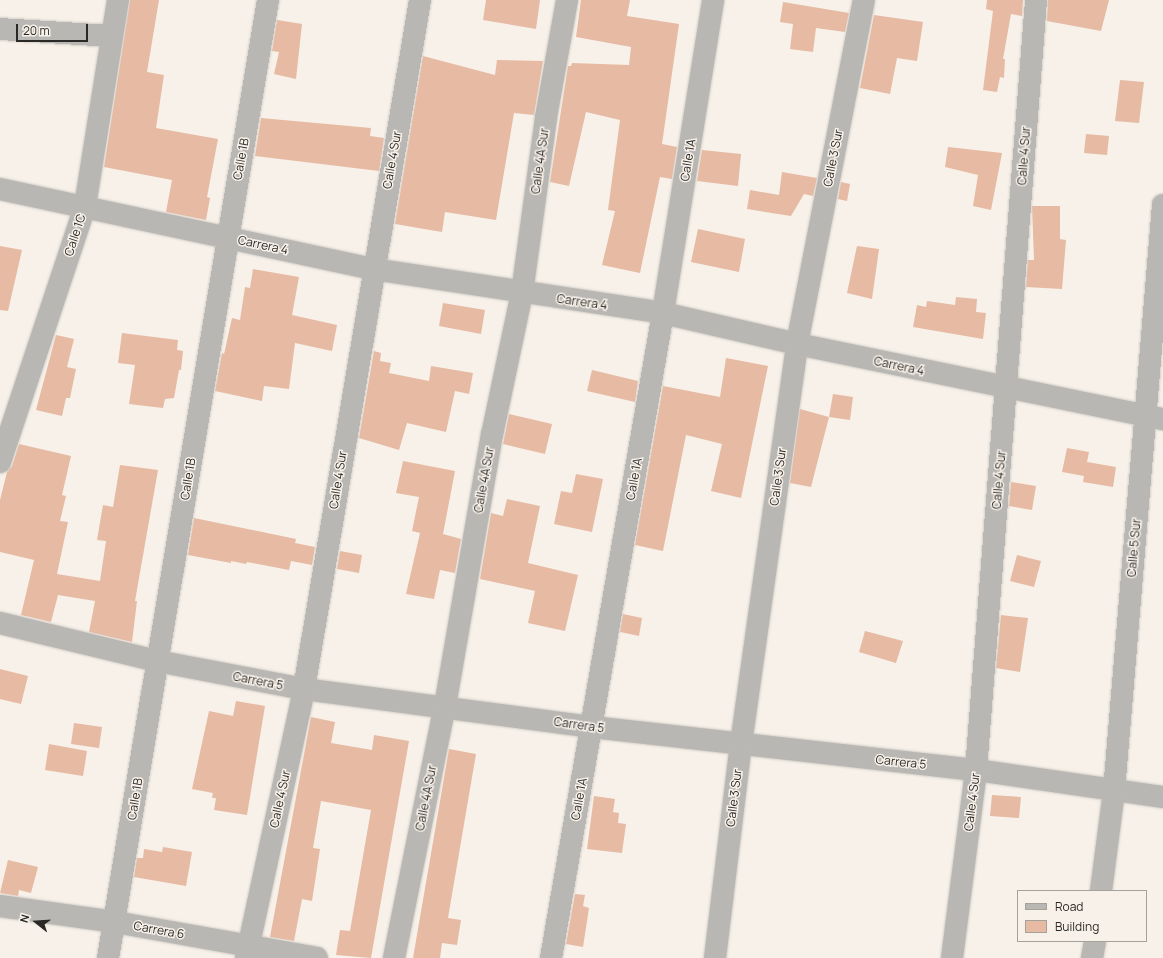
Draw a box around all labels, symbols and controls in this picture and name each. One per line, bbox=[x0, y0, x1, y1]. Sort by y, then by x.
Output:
scale bar bbox=[18, 16, 90, 42]
text: 20 m bbox=[23, 22, 50, 39]
street label: Calle 4 Sur bbox=[1015, 126, 1033, 186]
street label: Calle 4A Sur bbox=[528, 127, 552, 195]
street label: Calle 3 Sur bbox=[820, 128, 846, 188]
street label: Calle 4 Sur bbox=[380, 130, 404, 190]
street label: Calle 1B bbox=[230, 137, 252, 181]
street label: Calle 1A bbox=[678, 138, 698, 182]
street label: Calle 1C bbox=[61, 212, 89, 258]
street label: Carrera 4 bbox=[237, 233, 289, 257]
street label: Carrera 4 bbox=[556, 291, 608, 313]
street label: Carrera 4 bbox=[873, 354, 925, 378]
street label: Calle 4A Sur bbox=[471, 446, 497, 514]
street label: Calle 3 Sur bbox=[767, 447, 789, 507]
street label: Calle 4 Sur bbox=[326, 450, 350, 510]
street label: Calle 4 Sur bbox=[989, 450, 1009, 510]
street label: Calle 1B bbox=[178, 457, 198, 501]
street label: Calle 1A bbox=[623, 457, 645, 501]
street label: Calle 5 Sur bbox=[1124, 518, 1144, 578]
street label: Carrera 5 bbox=[232, 669, 284, 693]
street label: Carrera 5 bbox=[553, 714, 605, 736]
street label: Carrera 5 bbox=[875, 752, 927, 772]
street label: Calle 4A Sur bbox=[413, 764, 439, 832]
street label: Calle 3 Sur bbox=[723, 768, 745, 828]
street label: Calle 4 Sur bbox=[267, 769, 293, 829]
street label: Calle 4 Sur bbox=[961, 772, 983, 832]
street label: Calle 1B bbox=[125, 777, 145, 821]
street label: Calle 1A bbox=[568, 777, 590, 821]
legend bbox=[1017, 890, 1147, 942]
text: Road bbox=[1055, 898, 1083, 915]
north arrow bbox=[16, 902, 56, 942]
text: N bbox=[16, 912, 32, 924]
street label: Carrera 6 bbox=[132, 918, 186, 942]
text: Building bbox=[1055, 918, 1099, 935]

